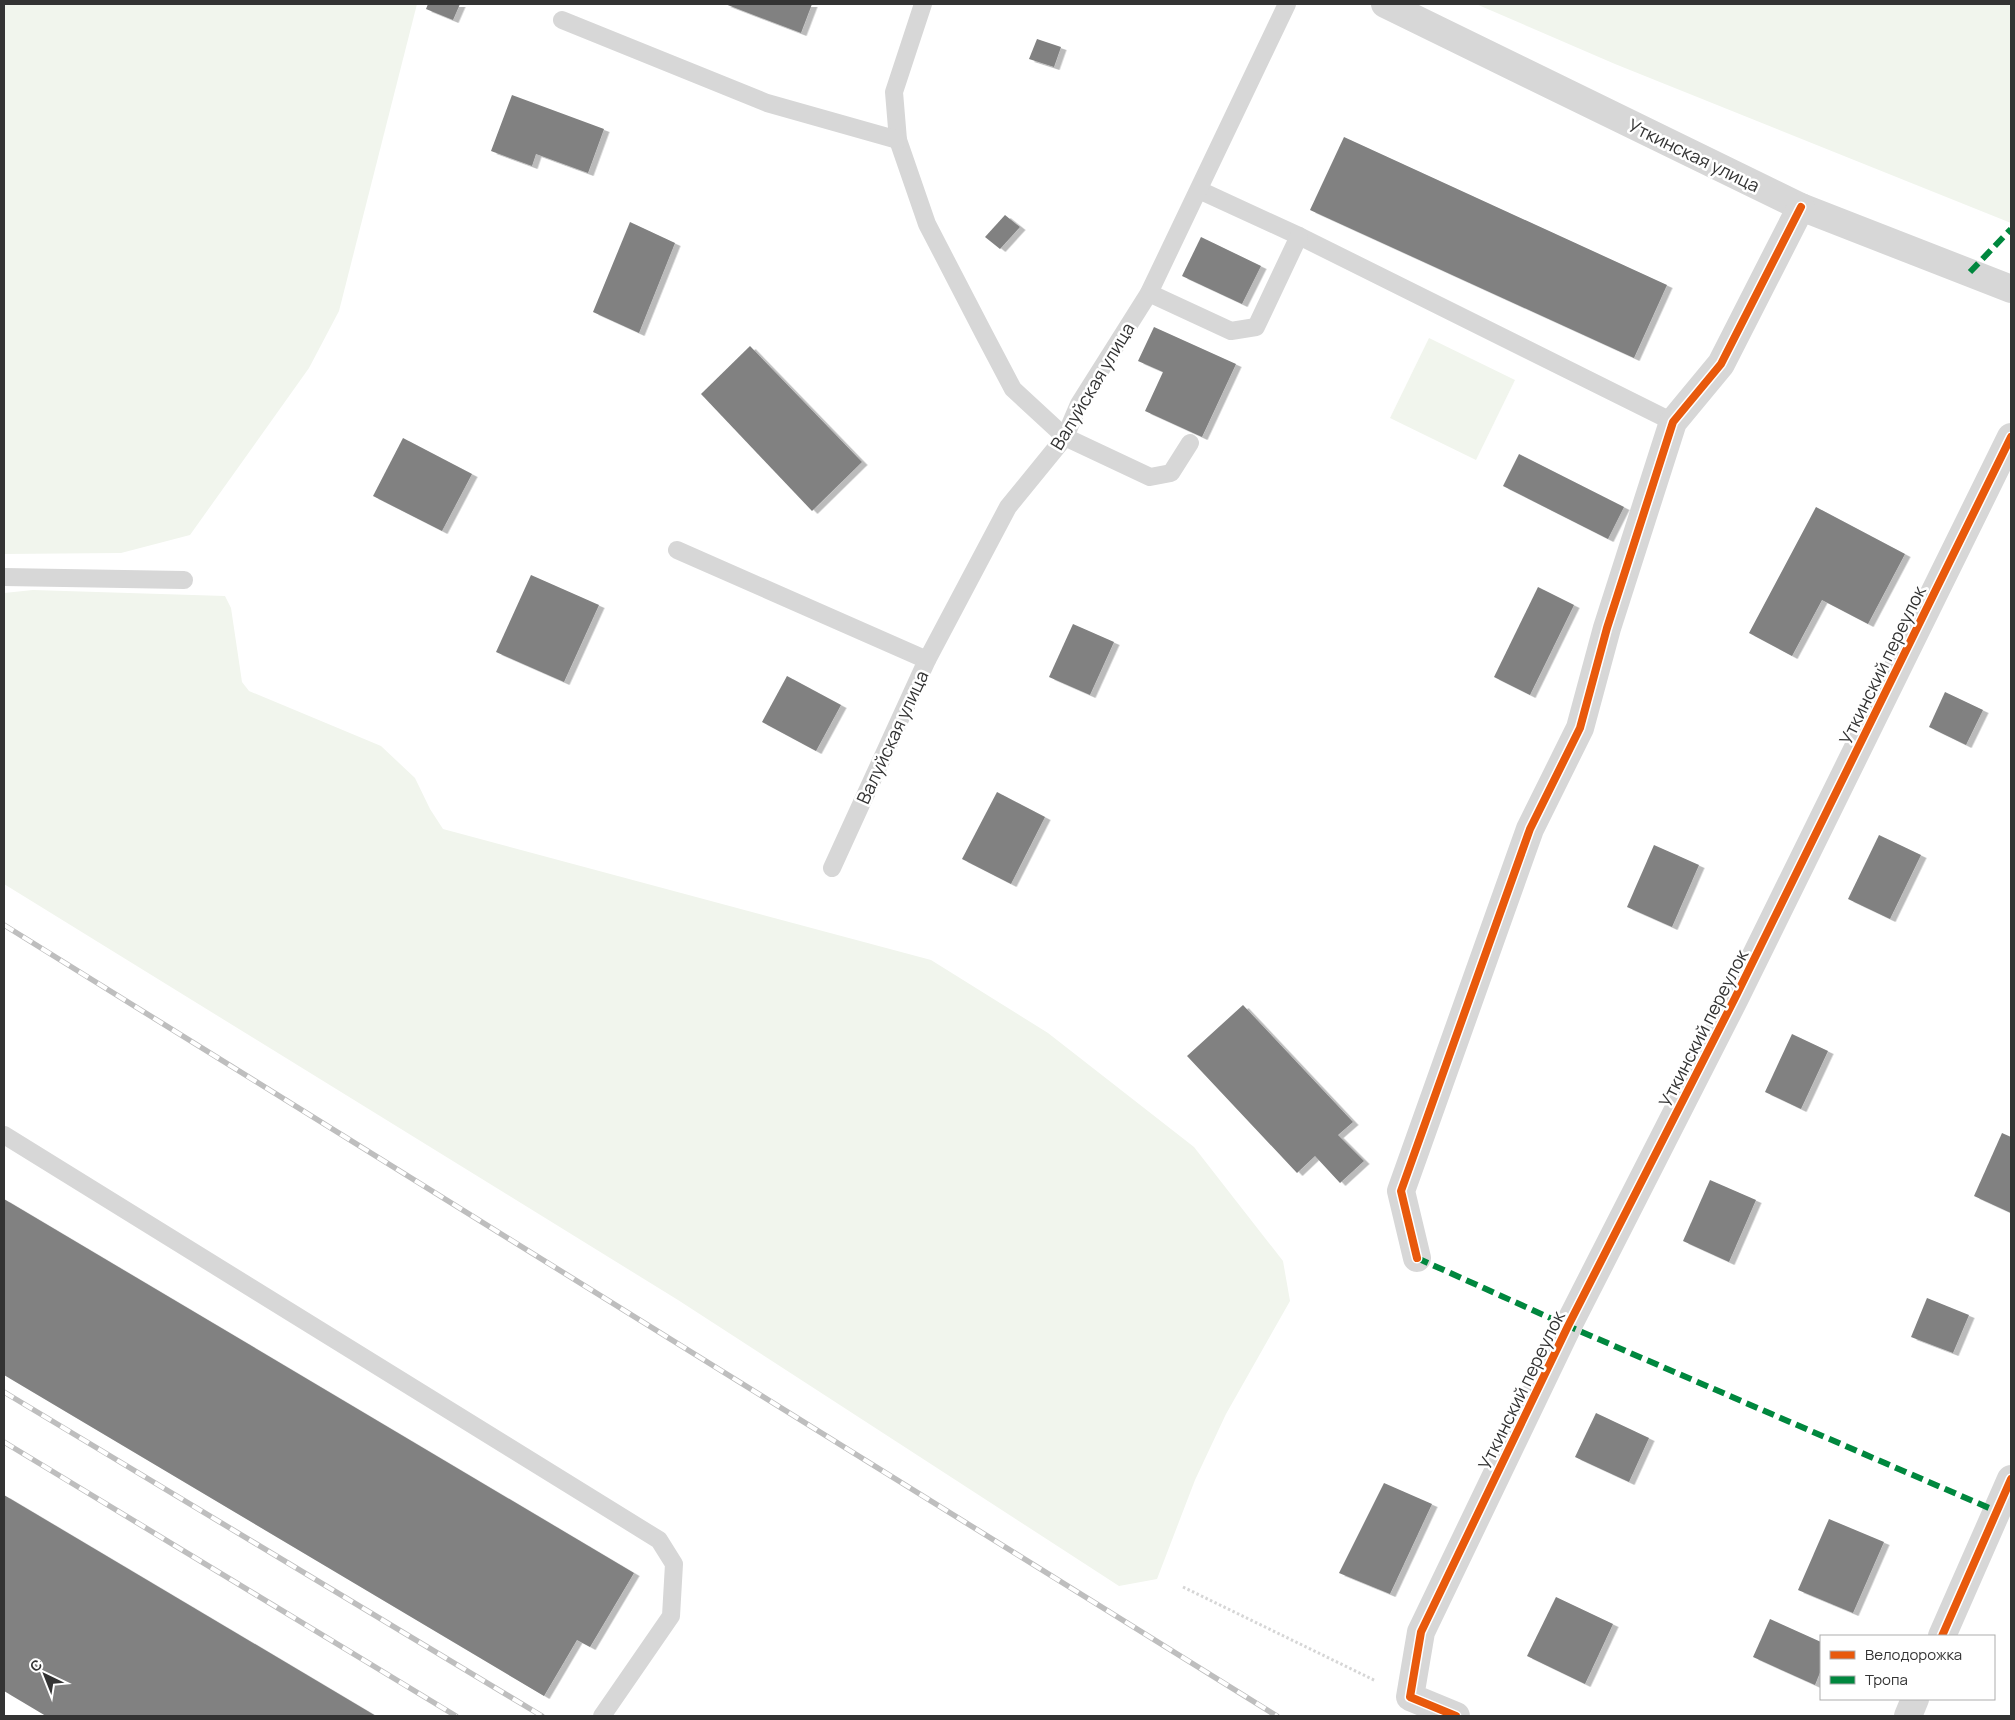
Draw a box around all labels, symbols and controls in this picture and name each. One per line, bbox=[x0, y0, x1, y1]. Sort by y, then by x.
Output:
street label: Уткинская улица bbox=[1624, 113, 1764, 197]
street label: Валуйская улица bbox=[1045, 318, 1139, 454]
street label: Уткинский переулок bbox=[1833, 581, 1931, 748]
street label: Валуйская улица bbox=[851, 666, 933, 808]
street label: Уткинский переулок bbox=[1653, 944, 1754, 1111]
street label: Уткинский переулок bbox=[1472, 1306, 1570, 1473]
legend bbox=[1820, 1635, 1995, 1700]
text: Велодорожка bbox=[1865, 1644, 1962, 1665]
north arrow bbox=[20, 1650, 70, 1700]
text: С bbox=[26, 1655, 46, 1676]
text: Тропа bbox=[1865, 1669, 1908, 1690]

